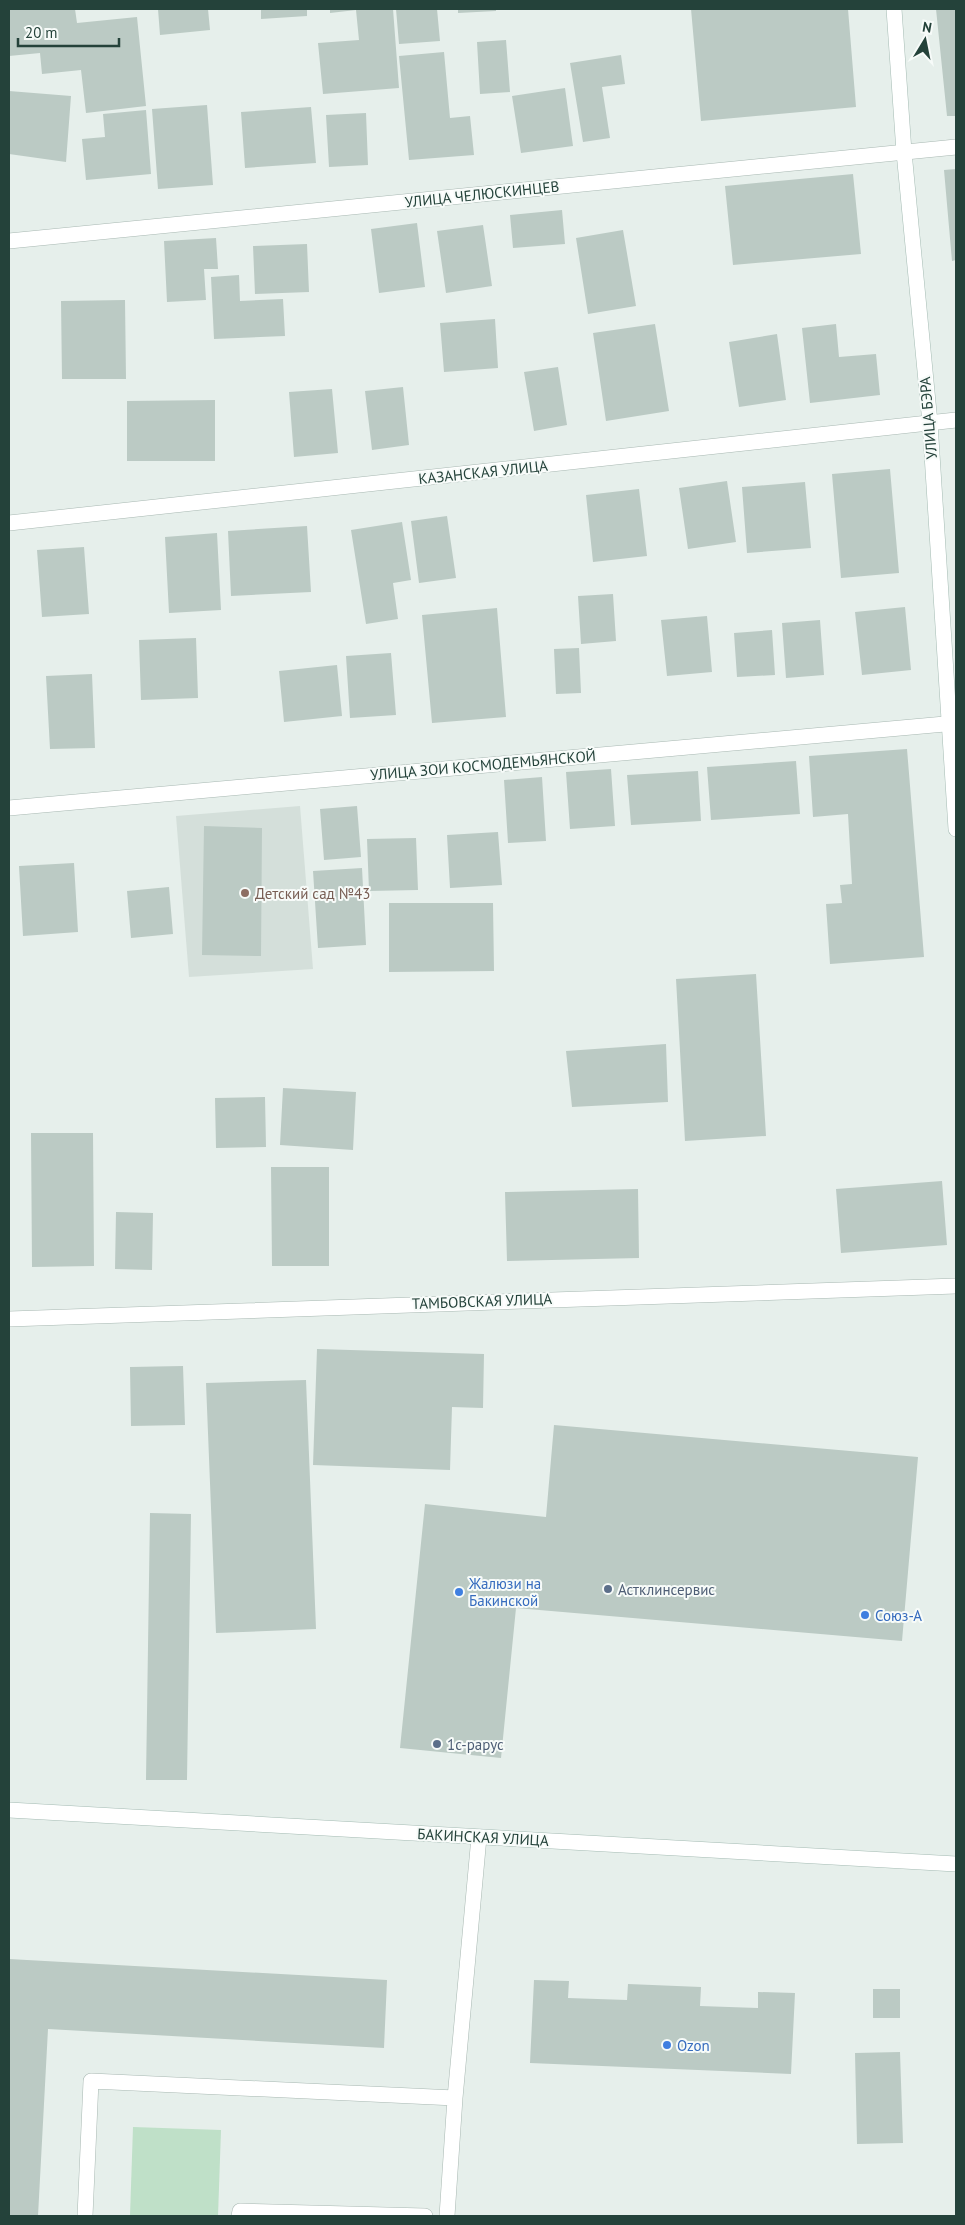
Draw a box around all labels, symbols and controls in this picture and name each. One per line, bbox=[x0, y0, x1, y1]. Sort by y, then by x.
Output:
scale bar bbox=[18, 15, 119, 47]
north arrow bbox=[900, 15, 950, 65]
text: N bbox=[921, 18, 933, 37]
text: 20 m bbox=[25, 23, 58, 42]
street label: УЛИЦА ЧЕЛЮСКИНЦЕВ bbox=[404, 176, 560, 212]
street label: УЛИЦА БЭРА bbox=[915, 376, 941, 460]
street label: КАЗАНСКАЯ УЛИЦА bbox=[417, 456, 549, 488]
street label: УЛИЦА ЗОИ КОСМОДЕМЬЯНСКОЙ bbox=[369, 746, 597, 784]
place label: Детский сад №43 bbox=[255, 884, 370, 903]
marker: Детский сад №43 bbox=[239, 887, 251, 899]
street label: ТАМБОВСКАЯ УЛИЦА bbox=[412, 1289, 553, 1313]
place label: Жалюзи на Бакинской bbox=[468, 1574, 541, 1610]
place label: Астклинсервис bbox=[618, 1580, 715, 1599]
marker: Астклинсервис bbox=[602, 1583, 614, 1595]
marker: Жалюзи на Бакинской bbox=[453, 1586, 465, 1598]
place label: Союз-А bbox=[875, 1606, 922, 1625]
marker: Союз-А bbox=[859, 1609, 871, 1621]
place label: 1с-рарус bbox=[447, 1735, 504, 1754]
marker: 1с-рарус bbox=[431, 1738, 443, 1750]
street label: БАКИНСКАЯ УЛИЦА bbox=[417, 1824, 549, 1850]
place label: Ozon bbox=[677, 2036, 710, 2055]
marker: Ozon bbox=[661, 2039, 673, 2051]

